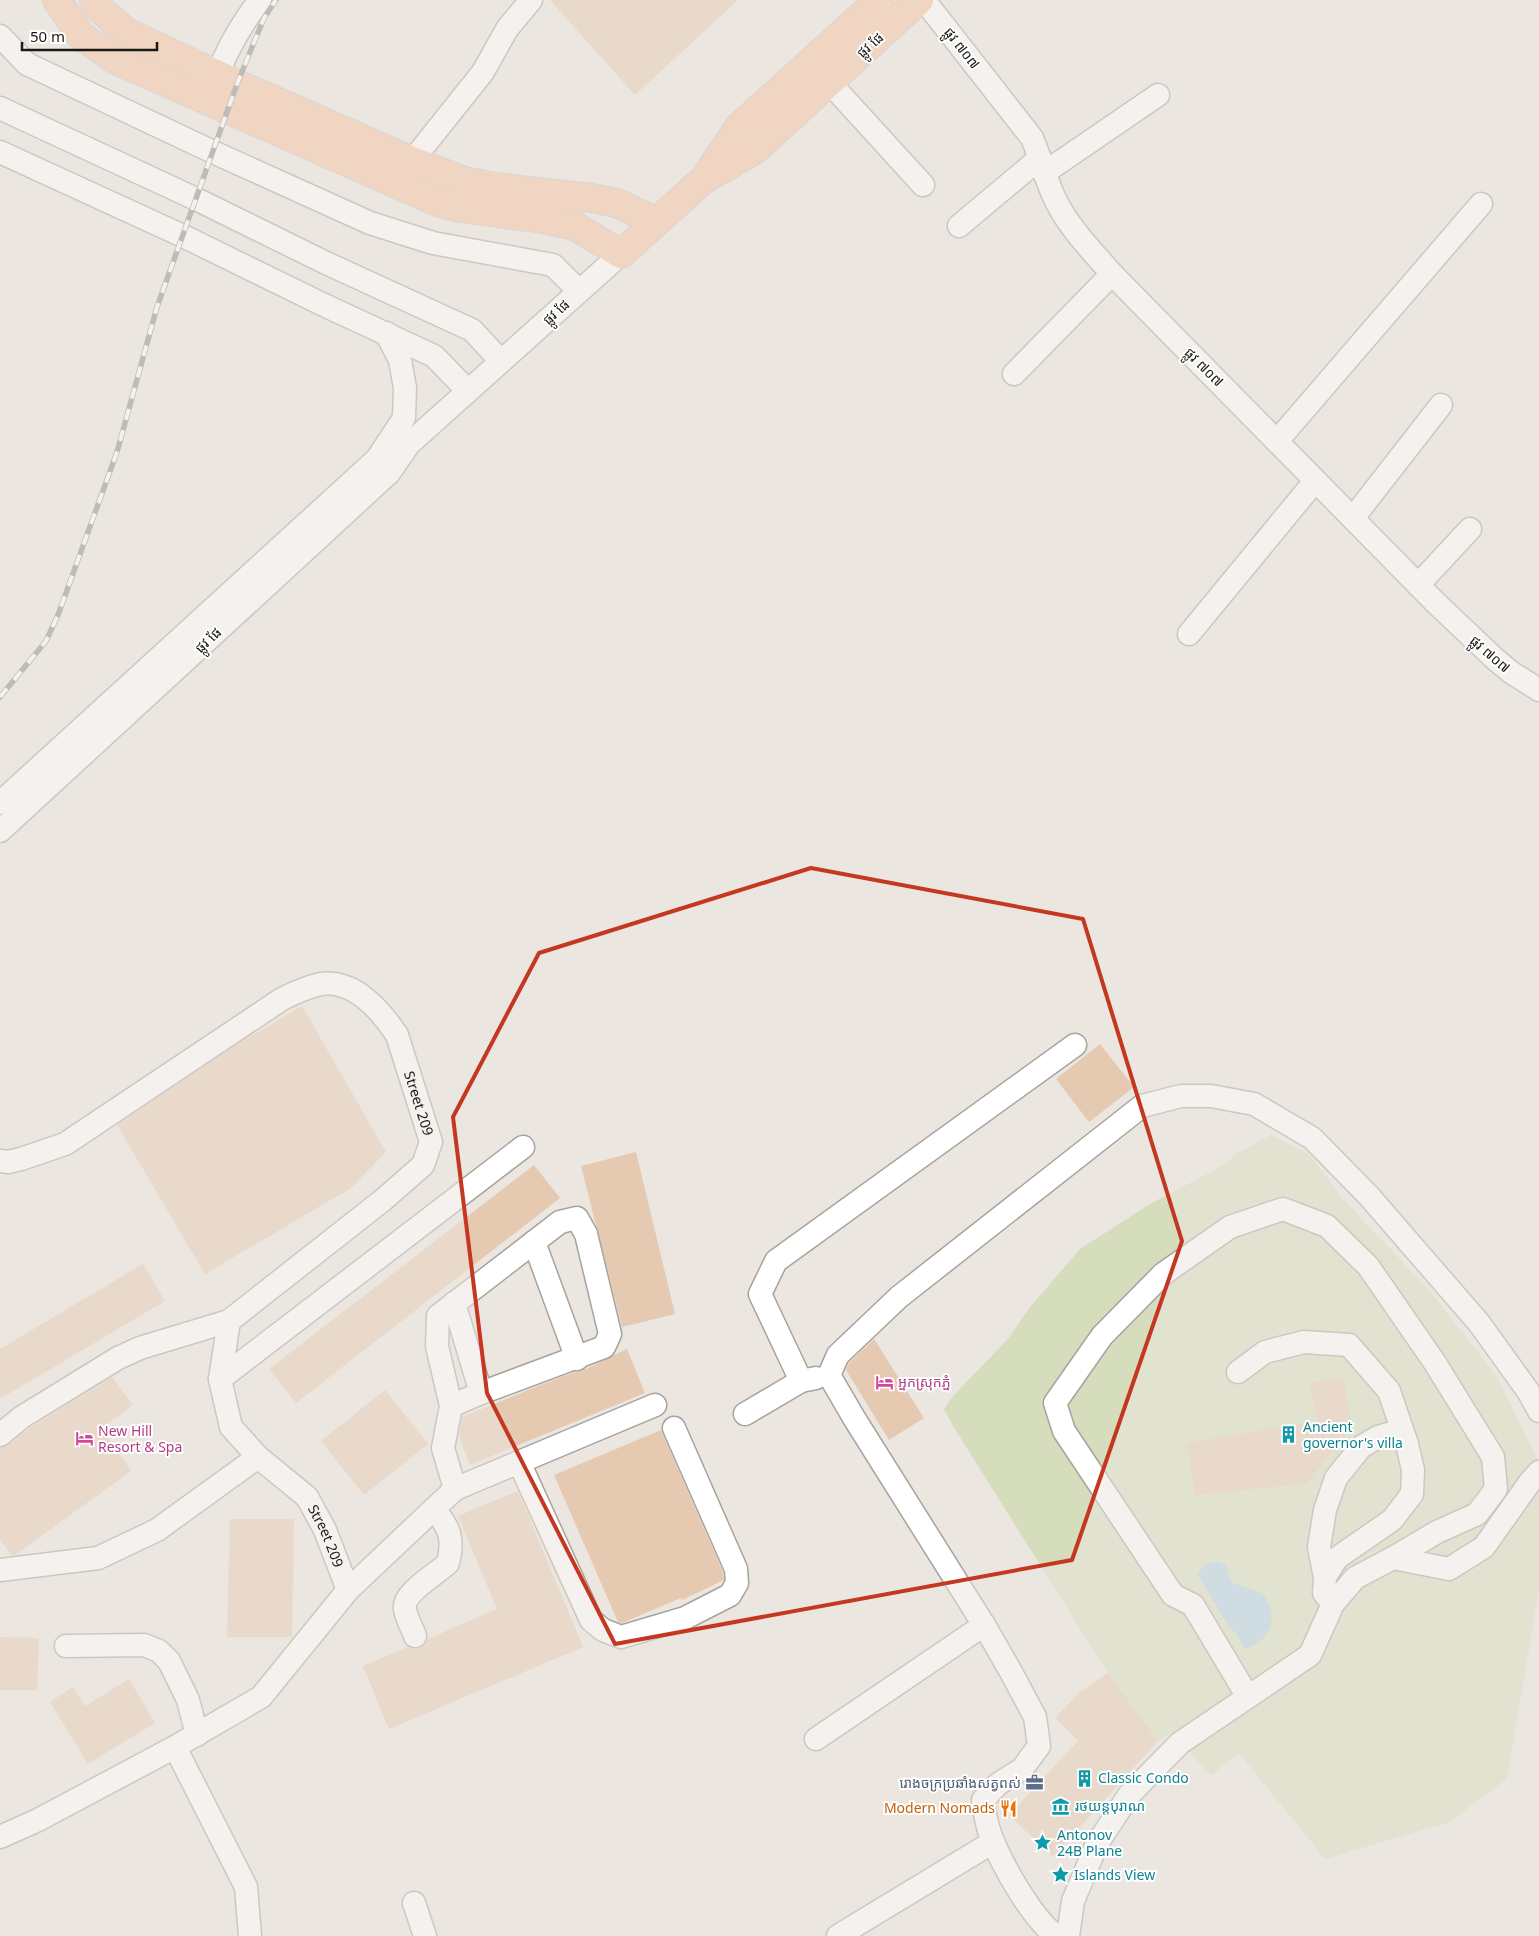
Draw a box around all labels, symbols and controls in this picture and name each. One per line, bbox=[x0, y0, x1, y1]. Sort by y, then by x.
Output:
scale bar bbox=[22, 20, 158, 52]
street label: ផ្លូវ ៧០៧ bbox=[938, 23, 985, 74]
text: 50 m bbox=[30, 26, 65, 46]
street label: ផ្លូវ ផែ bbox=[852, 28, 889, 64]
street label: ផ្លូវ ផែ bbox=[538, 295, 575, 331]
street label: ផ្លូវ ៧០៧ bbox=[1178, 343, 1228, 393]
street label: ផ្លូវ ផែ bbox=[190, 622, 227, 659]
street label: ផ្លូវ ៧០៧ bbox=[1464, 631, 1515, 679]
street label: Street 209 bbox=[400, 1069, 438, 1138]
hotel icon: អ្នកស្រុកភ្នំ bbox=[874, 1372, 894, 1392]
place label: អ្នកស្រុកភ្នំ bbox=[898, 1372, 951, 1391]
place label: Ancient governor's villa bbox=[1303, 1417, 1403, 1452]
place label: New Hill Resort & Spa bbox=[98, 1421, 182, 1456]
building icon: Ancient governor's villa bbox=[1279, 1425, 1299, 1445]
hotel icon: New Hill Resort & Spa bbox=[74, 1429, 94, 1449]
street label: Street 209 bbox=[304, 1501, 348, 1570]
building icon: Classic Condo bbox=[1074, 1768, 1094, 1788]
place label: Classic Condo bbox=[1098, 1768, 1189, 1787]
place label: រោងចក្រប្រឆាំងសត្វពស់ bbox=[899, 1773, 1021, 1792]
office icon: រោងចក្រប្រឆាំងសត្វពស់ bbox=[1025, 1773, 1045, 1793]
museum icon: រថយន្តបុរាណ bbox=[1051, 1796, 1071, 1816]
place label: រថយន្តបុរាណ bbox=[1075, 1796, 1145, 1815]
place label: Modern Nomads bbox=[884, 1798, 995, 1817]
restaurant icon: Modern Nomads bbox=[999, 1798, 1019, 1818]
place label: Antonov 24B Plane bbox=[1057, 1825, 1122, 1860]
place icon: Antonov 24B Plane bbox=[1033, 1833, 1053, 1853]
place icon: Islands View bbox=[1050, 1865, 1070, 1885]
place label: Islands View bbox=[1074, 1865, 1155, 1884]

